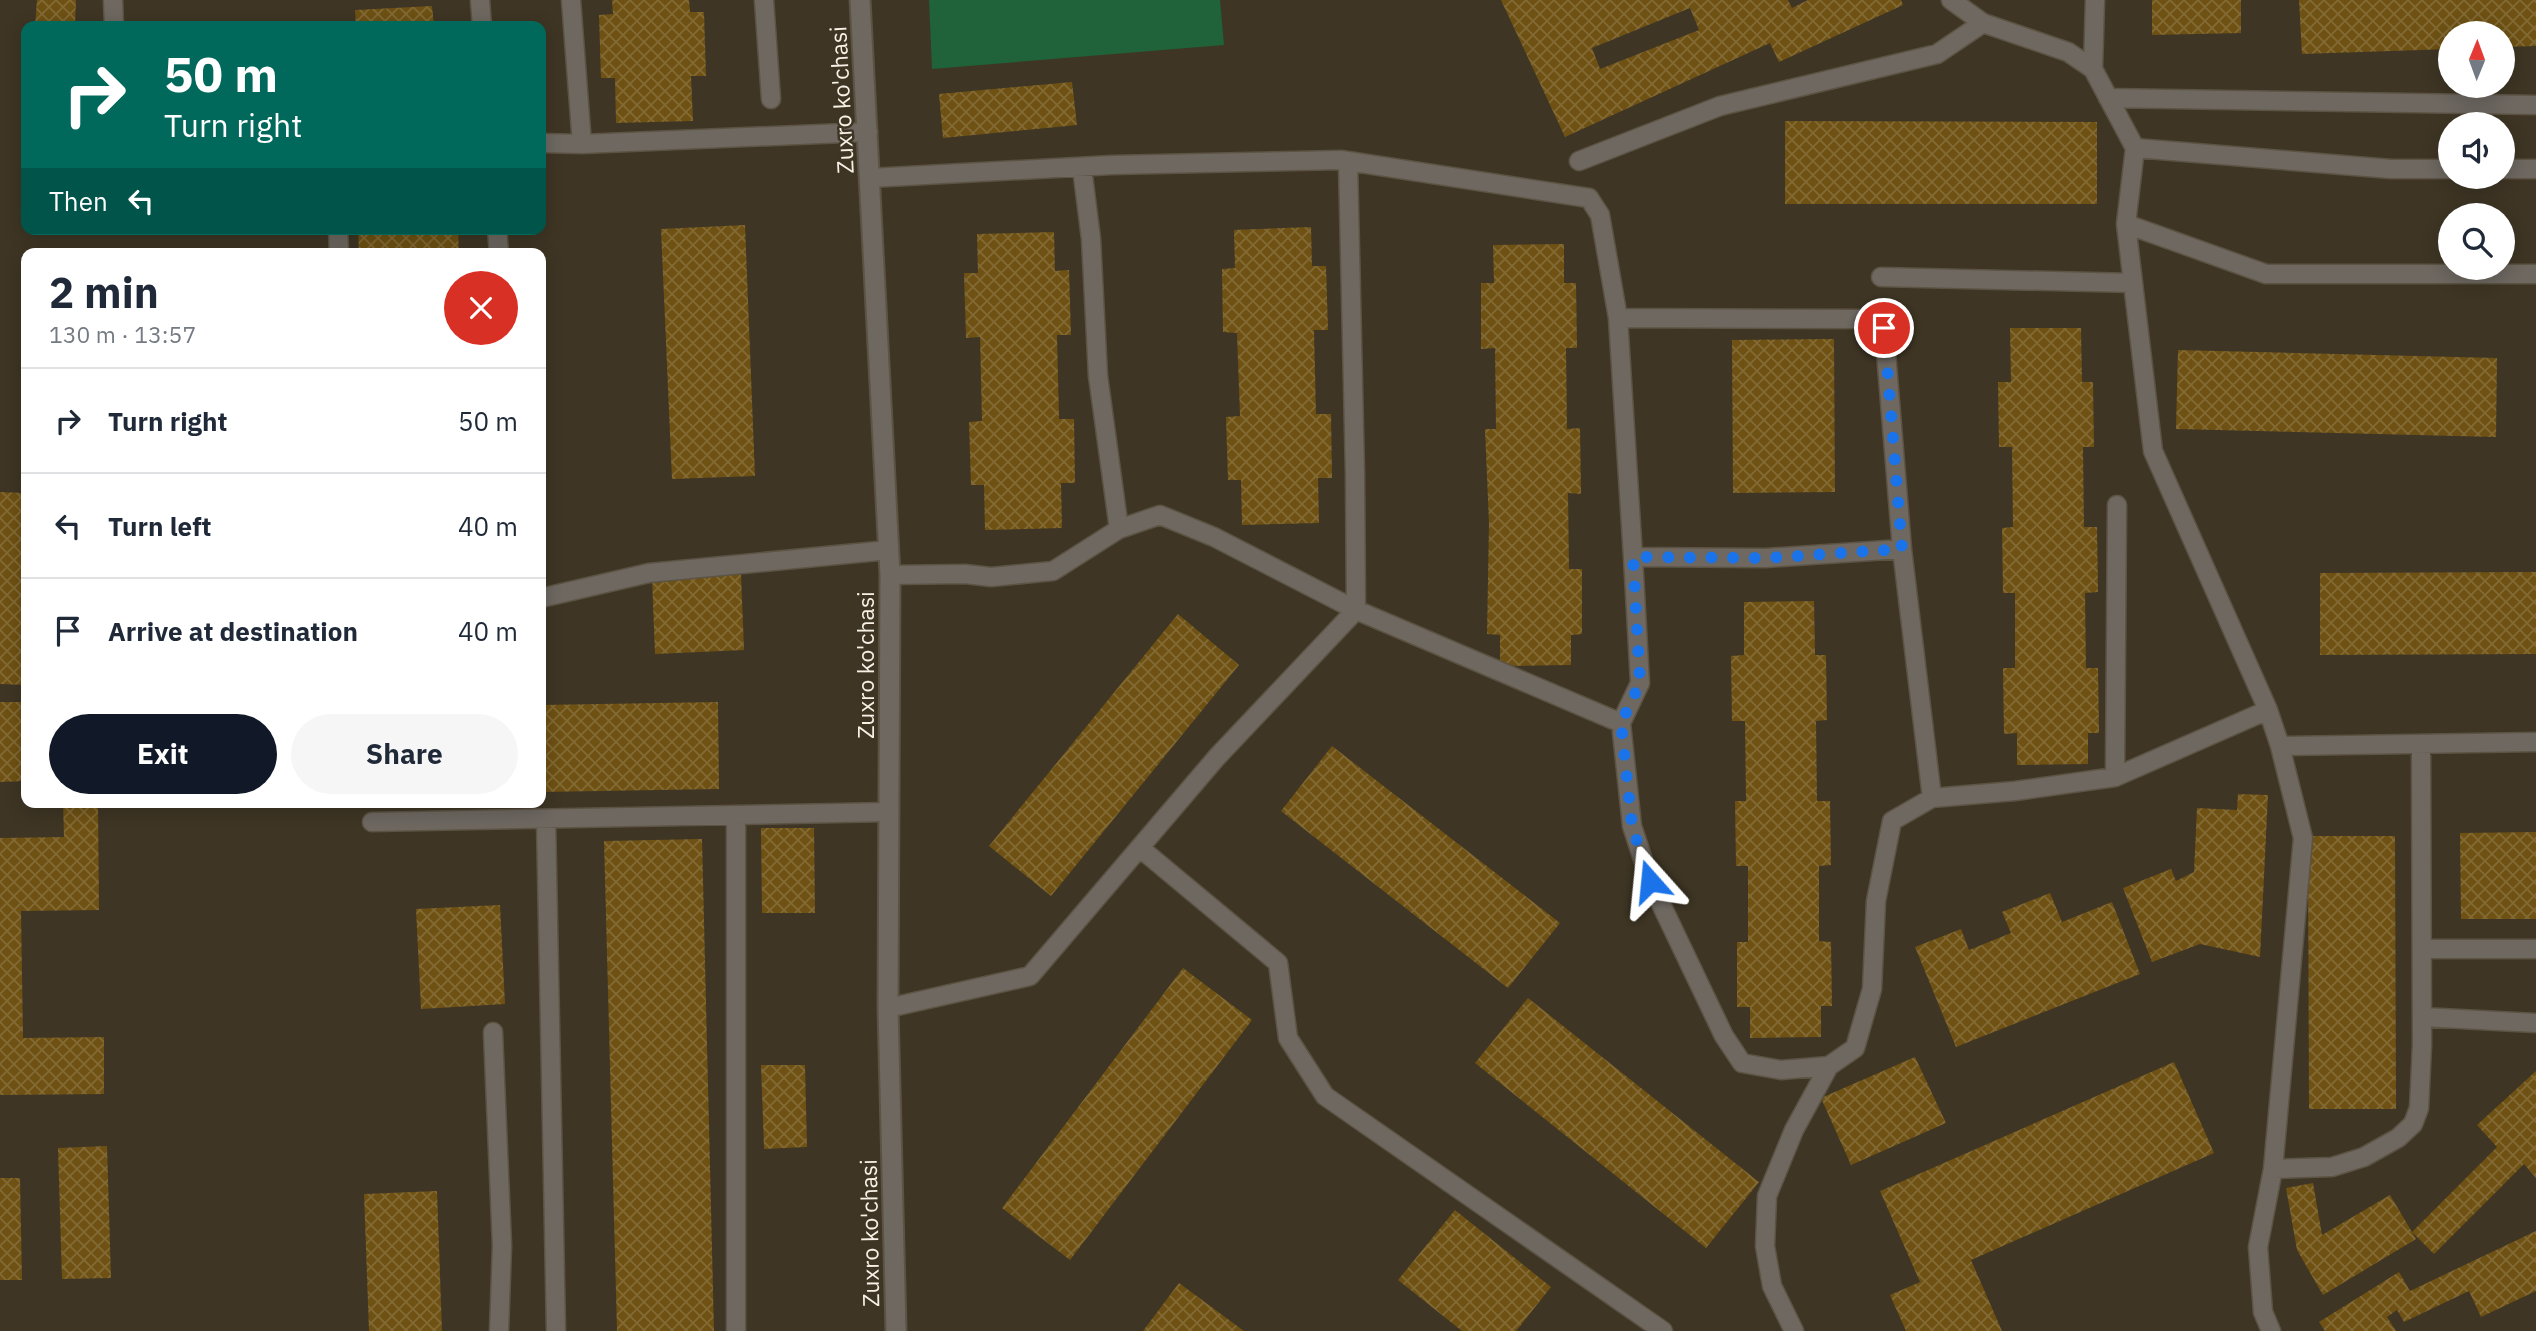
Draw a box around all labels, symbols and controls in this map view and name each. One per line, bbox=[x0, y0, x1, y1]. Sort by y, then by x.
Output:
north arrow bbox=[2438, 21, 2515, 98]
map controls bbox=[2438, 21, 2515, 280]
street label: Zuxro ko'chasi bbox=[822, 25, 860, 175]
text: 50 m bbox=[164, 42, 278, 105]
icon: right bbox=[49, 49, 140, 140]
text: Turn right bbox=[164, 104, 302, 146]
button: sound bbox=[2438, 112, 2515, 189]
icon: left bbox=[122, 182, 160, 220]
text: Then bbox=[49, 184, 108, 218]
button: search bbox=[2438, 203, 2515, 280]
text: 2 min bbox=[49, 265, 159, 320]
button: close bbox=[444, 271, 518, 345]
pin bbox=[1854, 298, 1914, 358]
icon: arrive bbox=[1865, 309, 1903, 347]
text: 130 m · 13:57 bbox=[49, 319, 196, 349]
icon: right bbox=[49, 402, 87, 440]
text: Turn right bbox=[108, 404, 227, 438]
text: 50 m bbox=[458, 404, 518, 438]
icon: left bbox=[49, 507, 87, 545]
text: Turn left bbox=[108, 509, 211, 543]
text: 40 m bbox=[458, 509, 518, 543]
street label: Zuxro ko'chasi bbox=[850, 591, 880, 739]
icon: arrive bbox=[49, 612, 87, 650]
text: Arrive at destination bbox=[108, 614, 358, 648]
text: 40 m bbox=[458, 614, 518, 648]
button: Exit bbox=[49, 714, 277, 794]
button: Share bbox=[291, 714, 518, 794]
position arrow bbox=[1613, 844, 1687, 918]
street label: Zuxro ko'chasi bbox=[853, 1159, 885, 1307]

